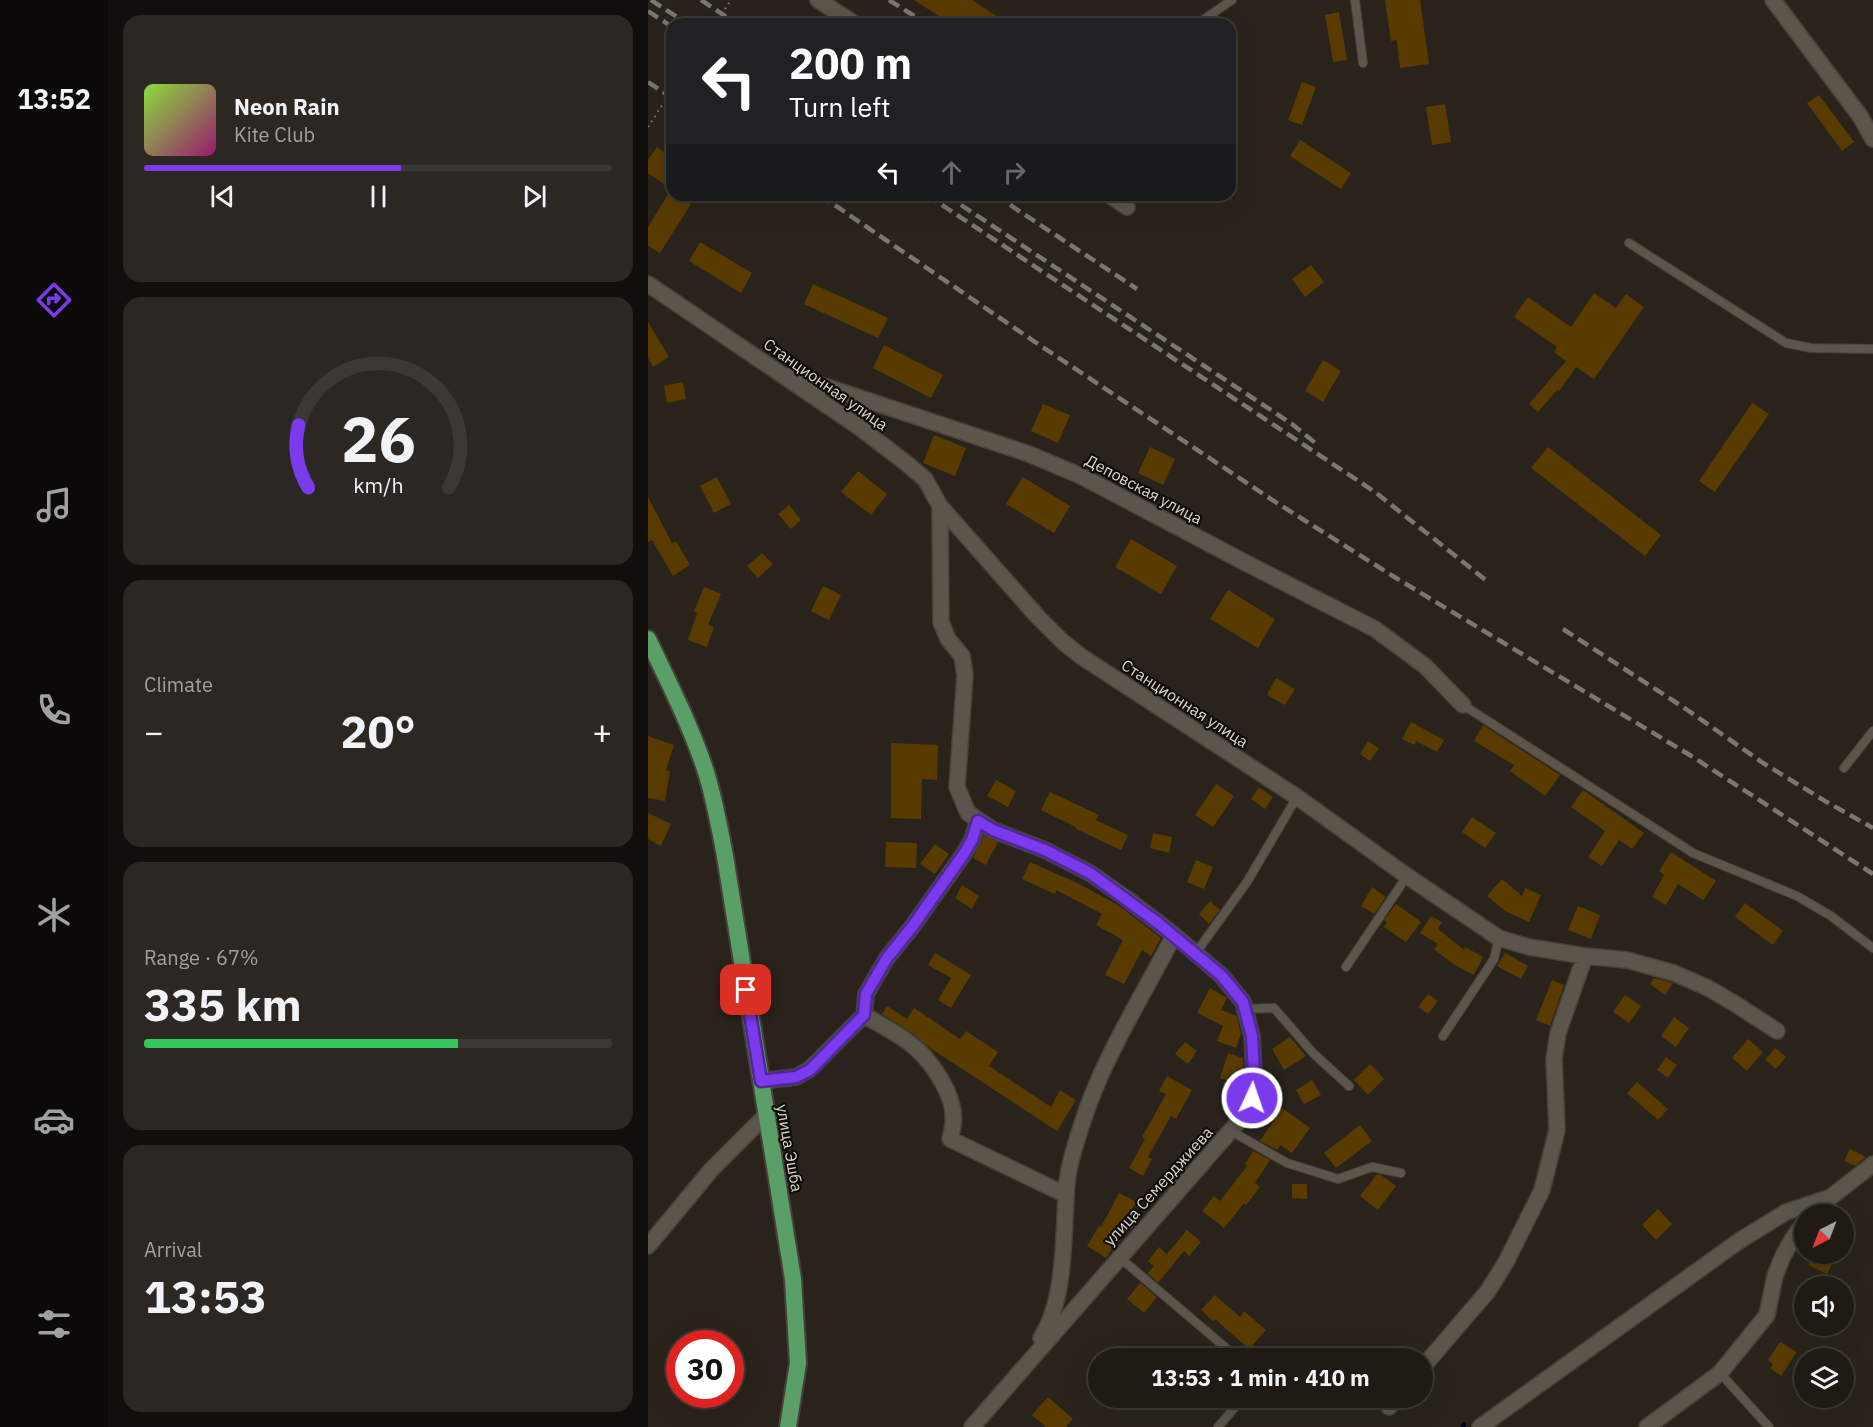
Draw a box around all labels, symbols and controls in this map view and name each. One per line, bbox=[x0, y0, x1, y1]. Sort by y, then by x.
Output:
text: 200 m bbox=[789, 36, 912, 91]
icon: left bbox=[690, 42, 768, 120]
text: 13:52 bbox=[17, 81, 91, 116]
text: Turn left bbox=[789, 89, 890, 124]
text: Neon Rain bbox=[234, 92, 340, 121]
text: Kite Club bbox=[234, 121, 315, 148]
icon: left bbox=[872, 156, 905, 189]
icon: ahead bbox=[935, 156, 968, 189]
icon: right bbox=[998, 156, 1031, 189]
icon: previous bbox=[206, 180, 239, 213]
icon: pause bbox=[362, 180, 395, 213]
icon: next bbox=[518, 180, 551, 213]
icon: directions bbox=[33, 279, 75, 321]
street label: Станционная улица bbox=[760, 334, 892, 435]
text: 26 bbox=[341, 398, 415, 479]
street label: Деповская улица bbox=[1082, 450, 1206, 528]
text: km/h bbox=[353, 472, 403, 500]
icon: music bbox=[33, 484, 75, 526]
street label: Станционная улица bbox=[1118, 655, 1253, 752]
text: Climate bbox=[144, 671, 213, 698]
icon: phone bbox=[33, 689, 75, 731]
text: 20° bbox=[340, 702, 416, 760]
text: − bbox=[144, 710, 164, 753]
text: + bbox=[592, 710, 612, 753]
icon: climate bbox=[33, 894, 75, 936]
text: Range · 67% bbox=[144, 944, 259, 971]
pin bbox=[720, 964, 771, 1015]
icon: arrive bbox=[729, 973, 762, 1006]
text: 335 km bbox=[144, 975, 302, 1033]
position arrow bbox=[1220, 1066, 1284, 1130]
icon: car bbox=[33, 1099, 75, 1141]
street label: улица Эшба bbox=[772, 1103, 808, 1194]
street label: улица Семерджиева bbox=[1099, 1122, 1217, 1250]
north arrow bbox=[1794, 1204, 1854, 1264]
map controls bbox=[1794, 1204, 1854, 1408]
text: Arrival bbox=[144, 1236, 202, 1263]
text: 13:53 bbox=[144, 1267, 267, 1325]
button: sound bbox=[1794, 1276, 1854, 1336]
icon: filters bbox=[33, 1303, 75, 1345]
speed limit sign: 30 bbox=[666, 1330, 744, 1408]
button: layers bbox=[1794, 1348, 1854, 1408]
text: 13:53 · 1 min · 410 m bbox=[1151, 1363, 1370, 1392]

